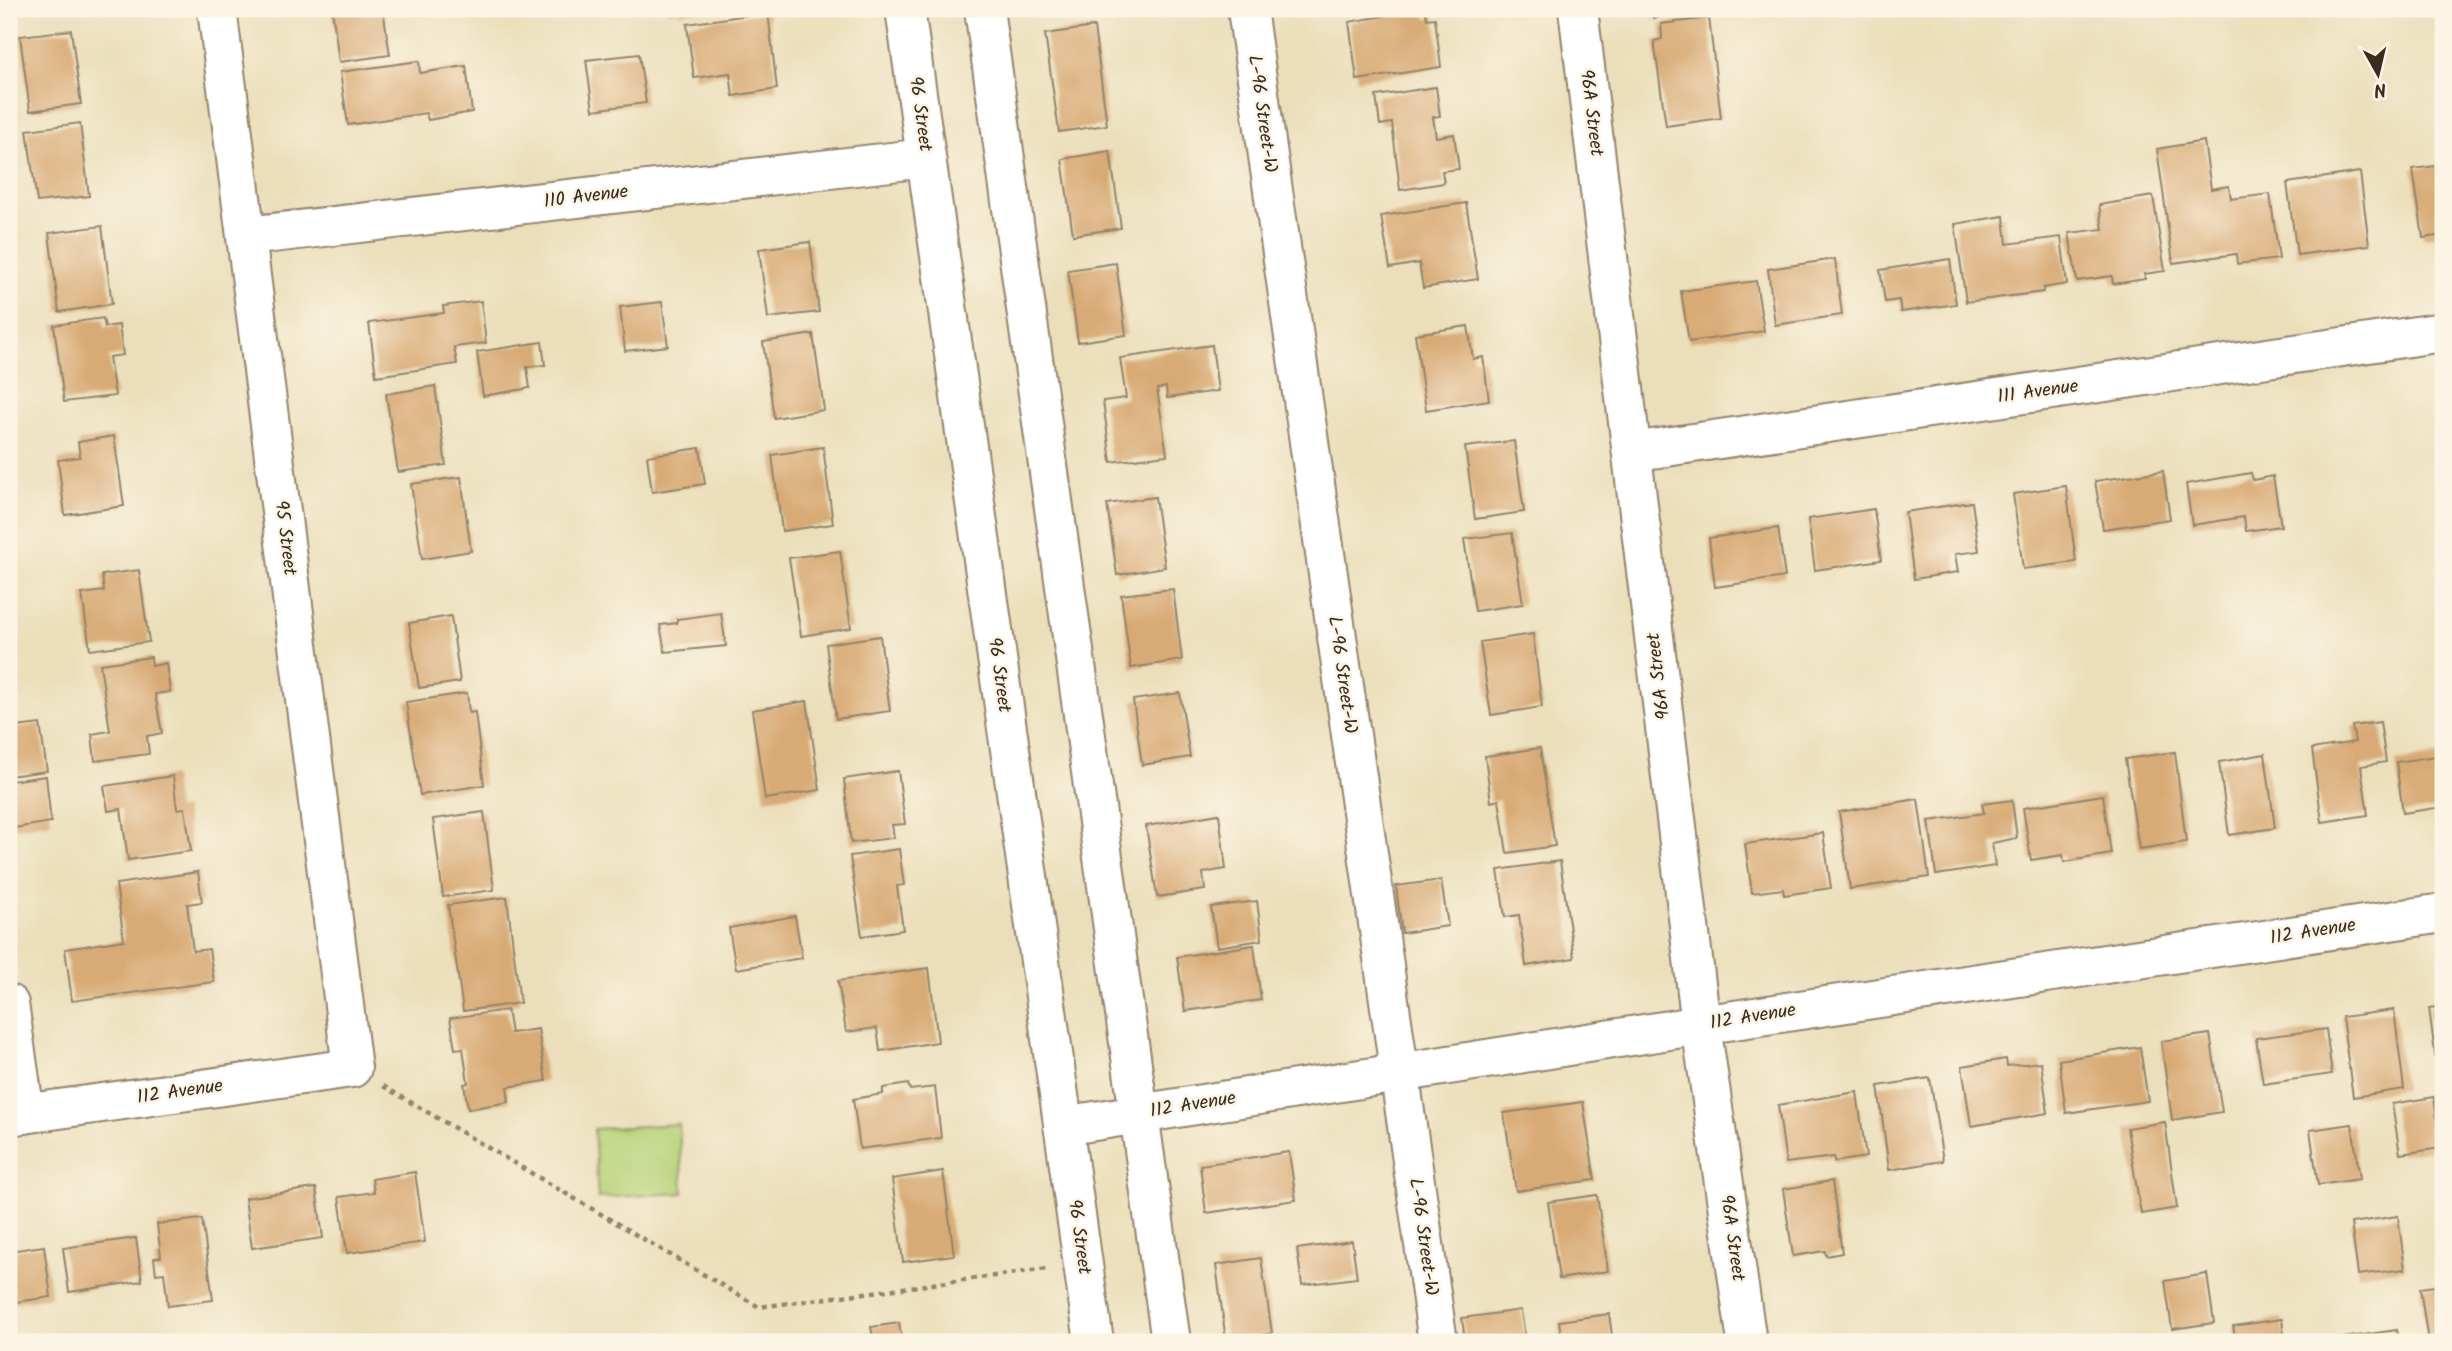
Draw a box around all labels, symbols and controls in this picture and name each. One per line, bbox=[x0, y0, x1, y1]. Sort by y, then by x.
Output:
north arrow bbox=[2344, 38, 2414, 108]
street label: L-96 Street-W bbox=[1239, 53, 1285, 175]
street label: 96A Street bbox=[1571, 68, 1611, 159]
text: N bbox=[2372, 73, 2388, 105]
street label: 96 Street bbox=[900, 74, 940, 154]
street label: 110 Avenue bbox=[542, 177, 630, 217]
street label: 111 Avenue bbox=[1996, 371, 2081, 413]
street label: 95 Street bbox=[266, 499, 305, 578]
street label: L-96 Street-W bbox=[1319, 614, 1365, 736]
street label: 96A Street bbox=[1639, 630, 1679, 721]
street label: 96 Street bbox=[979, 635, 1019, 715]
street label: 112 Avenue bbox=[2268, 910, 2359, 954]
street label: 112 Avenue bbox=[1708, 995, 1799, 1039]
street label: 112 Avenue bbox=[135, 1071, 225, 1113]
street label: 112 Avenue bbox=[1148, 1083, 1239, 1127]
street label: L-96 Street-W bbox=[1400, 1176, 1446, 1298]
street label: 96A Street bbox=[1711, 1193, 1753, 1284]
street label: 96 Street bbox=[1059, 1197, 1099, 1277]

